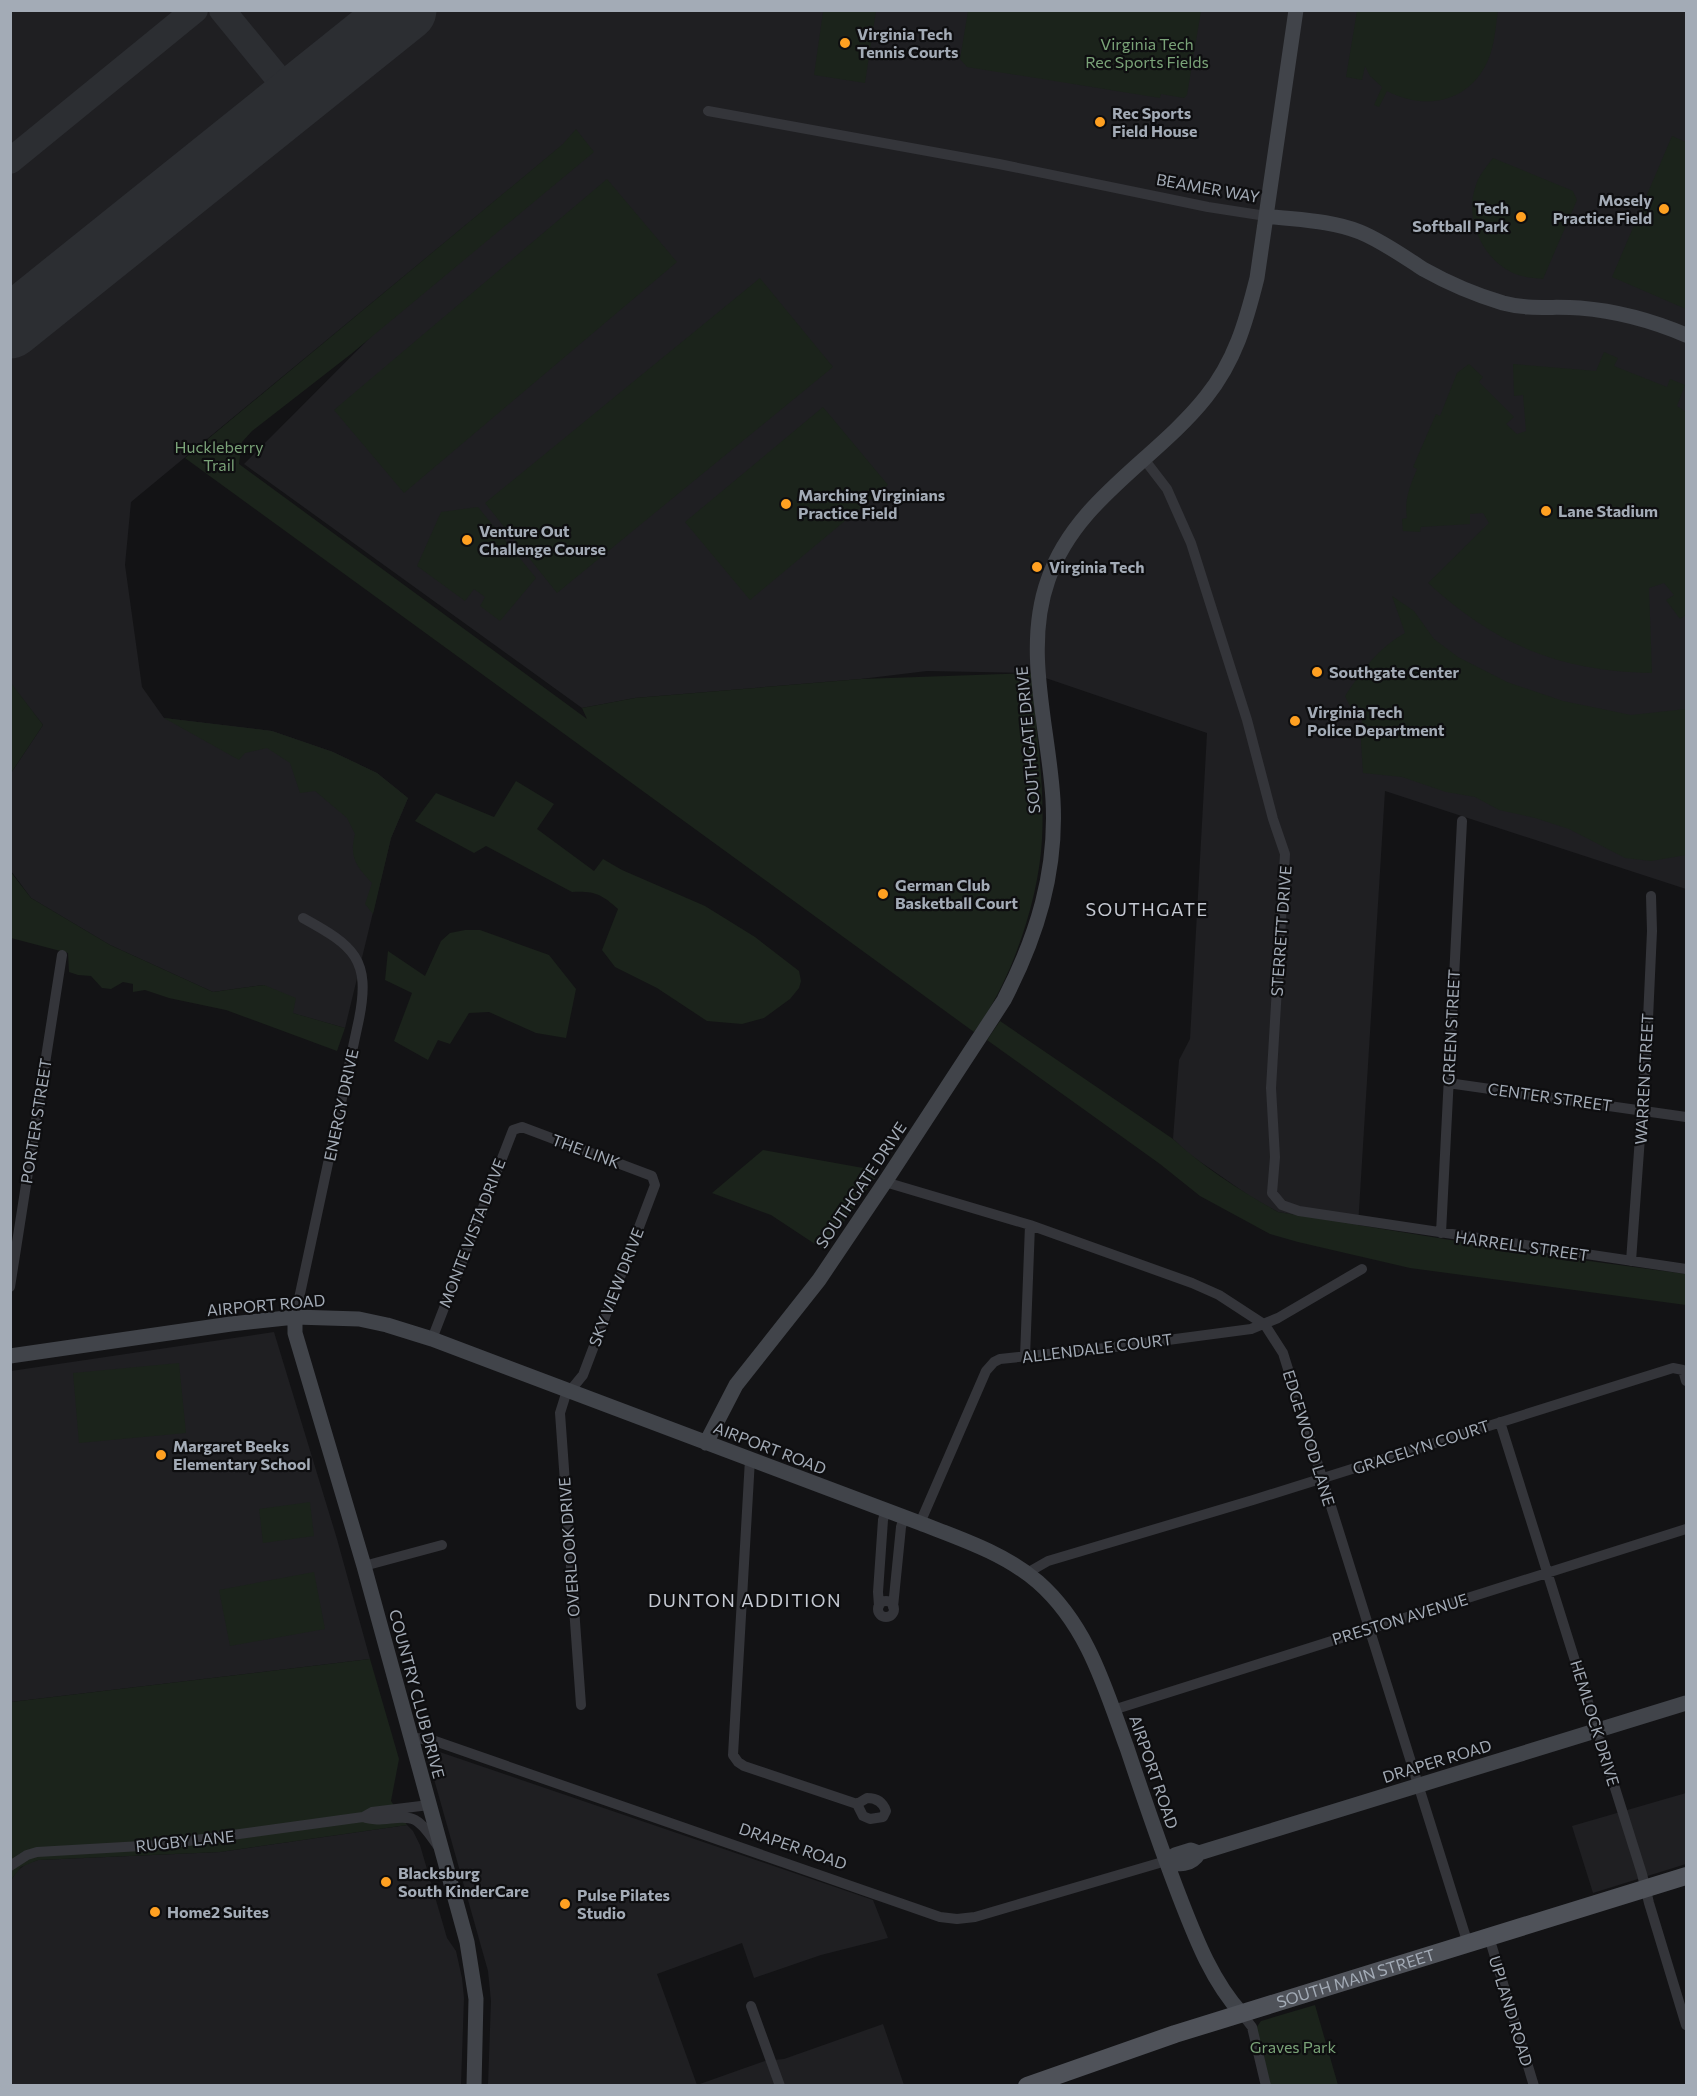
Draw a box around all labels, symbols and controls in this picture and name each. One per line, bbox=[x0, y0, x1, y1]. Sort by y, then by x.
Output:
place label: Virginia Tech Tennis Courts bbox=[857, 24, 959, 61]
park label: Virginia Tech Rec Sports Fields bbox=[1085, 34, 1209, 71]
marker: Virginia Tech Tennis Courts bbox=[838, 36, 852, 50]
place label: Rec Sports Field House bbox=[1112, 103, 1197, 140]
marker: Rec Sports Field House bbox=[1093, 115, 1107, 129]
street label: BEAMER WAY bbox=[1155, 169, 1262, 206]
place label: Mosely Practice Field bbox=[1553, 190, 1652, 227]
place label: Tech Softball Park bbox=[1412, 198, 1510, 235]
marker: Mosely Practice Field bbox=[1657, 202, 1671, 216]
marker: Tech Softball Park bbox=[1514, 210, 1528, 224]
park label: Huckleberry Trail bbox=[175, 437, 263, 474]
place label: Marching Virginians Practice Field bbox=[798, 485, 945, 522]
marker: Marching Virginians Practice Field bbox=[779, 497, 793, 511]
place label: Lane Stadium bbox=[1558, 501, 1658, 520]
marker: Lane Stadium bbox=[1539, 504, 1553, 518]
place label: Venture Out Challenge Course bbox=[479, 521, 606, 558]
marker: Venture Out Challenge Course bbox=[460, 533, 474, 547]
place label: Virginia Tech bbox=[1049, 557, 1144, 576]
marker: Virginia Tech bbox=[1030, 560, 1044, 574]
place label: Southgate Center bbox=[1329, 662, 1459, 681]
street label: SOUTHGATE DRIVE bbox=[1012, 665, 1043, 815]
marker: Southgate Center bbox=[1310, 665, 1324, 679]
place label: Virginia Tech Police Department bbox=[1307, 702, 1445, 739]
marker: Virginia Tech Police Department bbox=[1288, 714, 1302, 728]
street label: STERRETT DRIVE bbox=[1266, 865, 1295, 997]
place label: German Club Basketball Court bbox=[895, 875, 1018, 912]
marker: German Club Basketball Court bbox=[876, 887, 890, 901]
district label: SOUTHGATE bbox=[1085, 898, 1209, 920]
street label: GREEN STREET bbox=[1438, 969, 1463, 1085]
street label: WARREN STREET bbox=[1631, 1013, 1656, 1145]
street label: ENERGY DRIVE bbox=[319, 1047, 362, 1163]
street label: PORTER STREET bbox=[16, 1057, 55, 1185]
street label: CENTER STREET bbox=[1487, 1078, 1614, 1115]
street label: SOUTHGATE DRIVE bbox=[811, 1118, 910, 1251]
street label: THE LINK bbox=[549, 1129, 623, 1172]
street label: MONTE VISTA DRIVE bbox=[434, 1156, 509, 1310]
street label: SKY VIEW DRIVE bbox=[584, 1225, 647, 1349]
street label: HARRELL STREET bbox=[1454, 1227, 1590, 1264]
street label: AIRPORT ROAD bbox=[206, 1290, 326, 1319]
street label: ALLENDALE COURT bbox=[1021, 1329, 1173, 1366]
street label: EDGEWOOD LANE bbox=[1280, 1368, 1339, 1508]
street label: GRACELYN COURT bbox=[1350, 1415, 1492, 1478]
street label: AIRPORT ROAD bbox=[711, 1417, 829, 1478]
place label: Margaret Beeks Elementary School bbox=[173, 1436, 311, 1473]
marker: Margaret Beeks Elementary School bbox=[154, 1448, 168, 1462]
street label: OVERLOOK DRIVE bbox=[554, 1476, 583, 1618]
district label: DUNTON ADDITION bbox=[648, 1589, 842, 1611]
street label: PRESTON AVENUE bbox=[1330, 1589, 1470, 1648]
street label: COUNTRY CLUB DRIVE bbox=[386, 1607, 449, 1781]
street label: HEMLOCK DRIVE bbox=[1567, 1657, 1624, 1788]
street label: AIRPORT ROAD bbox=[1126, 1713, 1183, 1831]
street label: DRAPER ROAD bbox=[1380, 1735, 1494, 1786]
street label: DRAPER ROAD bbox=[737, 1818, 850, 1873]
street label: RUGBY LANE bbox=[135, 1826, 235, 1855]
place label: Blacksburg South KinderCare bbox=[398, 1863, 529, 1900]
marker: Blacksburg South KinderCare bbox=[379, 1875, 393, 1889]
place label: Pulse Pilates Studio bbox=[577, 1885, 670, 1922]
marker: Pulse Pilates Studio bbox=[558, 1897, 572, 1911]
place label: Home2 Suites bbox=[167, 1902, 269, 1921]
marker: Home2 Suites bbox=[148, 1905, 162, 1919]
street label: SOUTH MAIN STREET bbox=[1274, 1944, 1437, 2011]
street label: UPLAND ROAD bbox=[1486, 1953, 1537, 2068]
park label: Graves Park bbox=[1250, 2037, 1336, 2056]

